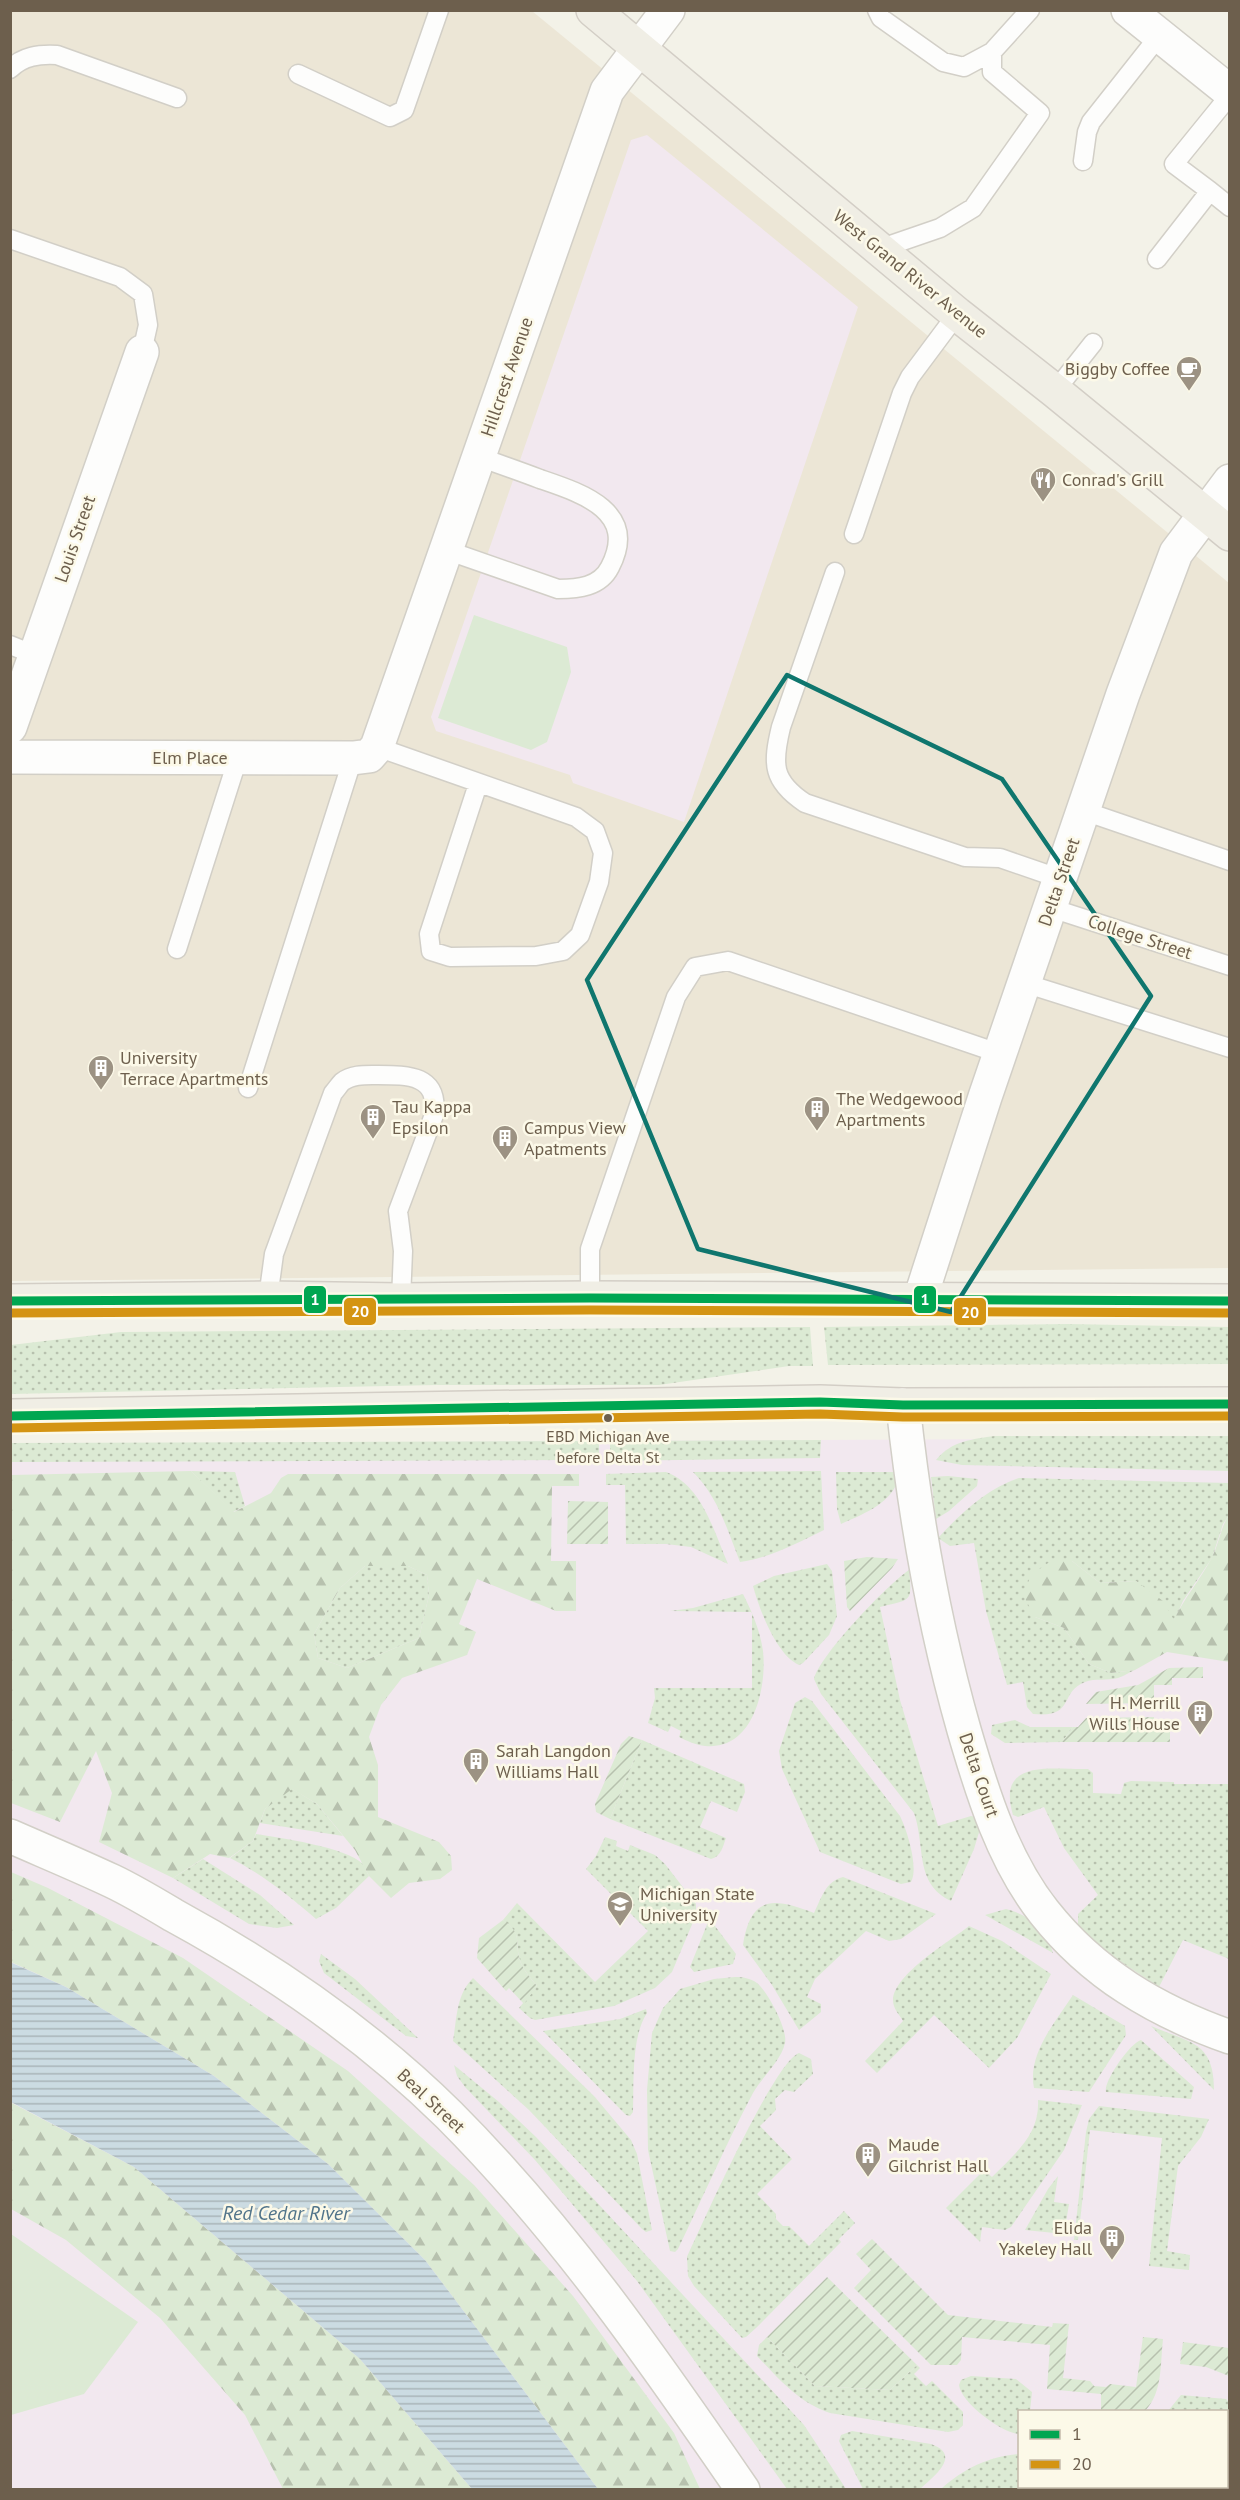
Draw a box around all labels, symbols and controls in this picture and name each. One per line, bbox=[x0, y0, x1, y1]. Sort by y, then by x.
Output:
street label: West Grand River Avenue bbox=[829, 204, 992, 343]
street label: Hillcrest Avenue bbox=[475, 314, 538, 440]
cafe icon: Biggby Coffee bbox=[1174, 354, 1204, 392]
place label: Biggby Coffee bbox=[1065, 357, 1170, 380]
restaurant icon: Conrad's Grill bbox=[1028, 465, 1058, 503]
place label: Conrad's Grill bbox=[1062, 468, 1164, 491]
street label: Louis Street bbox=[49, 492, 100, 585]
street label: Elm Place bbox=[152, 746, 228, 769]
street label: Delta Street bbox=[1033, 835, 1084, 929]
street label: College Street bbox=[1085, 909, 1195, 964]
place label: University Terrace Apartments bbox=[120, 1046, 268, 1090]
building icon: University Terrace Apartments bbox=[86, 1053, 116, 1091]
place label: The Wedgewood Apartments bbox=[836, 1087, 963, 1131]
building icon: The Wedgewood Apartments bbox=[802, 1094, 832, 1132]
place label: Tau Kappa Epsilon bbox=[392, 1095, 471, 1139]
building icon: Tau Kappa Epsilon bbox=[358, 1102, 388, 1140]
place label: Campus View Apatments bbox=[524, 1116, 627, 1160]
building icon: Campus View Apatments bbox=[490, 1123, 520, 1161]
line badge: 1 bbox=[303, 1285, 327, 1314]
line badge: 1 bbox=[913, 1285, 937, 1314]
text: 1 bbox=[310, 1289, 320, 1309]
text: 1 bbox=[920, 1289, 930, 1309]
line badge: 20 bbox=[343, 1297, 377, 1326]
line badge: 20 bbox=[953, 1297, 987, 1326]
text: 20 bbox=[351, 1301, 369, 1321]
text: 20 bbox=[961, 1302, 979, 1322]
marker: EBD Michigan Ave before Delta St bbox=[602, 1412, 614, 1424]
place label: EBD Michigan Ave before Delta St bbox=[546, 1426, 670, 1467]
place label: H. Merrill Wills House bbox=[1089, 1691, 1181, 1735]
building icon: H. Merrill Wills House bbox=[1185, 1698, 1215, 1736]
street label: Delta Court bbox=[954, 1730, 1005, 1820]
place label: Sarah Langdon Williams Hall bbox=[496, 1739, 611, 1783]
building icon: Sarah Langdon Williams Hall bbox=[461, 1746, 491, 1784]
place label: Michigan State University bbox=[640, 1882, 755, 1926]
school or university icon: Michigan State University bbox=[605, 1889, 635, 1927]
street label: Beal Street bbox=[393, 2063, 470, 2138]
place label: Maude Gilchrist Hall bbox=[888, 2133, 989, 2177]
building icon: Maude Gilchrist Hall bbox=[853, 2140, 883, 2178]
water label: Red Cedar River bbox=[222, 2200, 351, 2226]
place label: Elida Yakeley Hall bbox=[999, 2216, 1093, 2260]
building icon: Elida Yakeley Hall bbox=[1097, 2223, 1127, 2261]
legend bbox=[1018, 2410, 1228, 2488]
text: 1 bbox=[1072, 2422, 1082, 2445]
text: 20 bbox=[1072, 2452, 1092, 2475]

